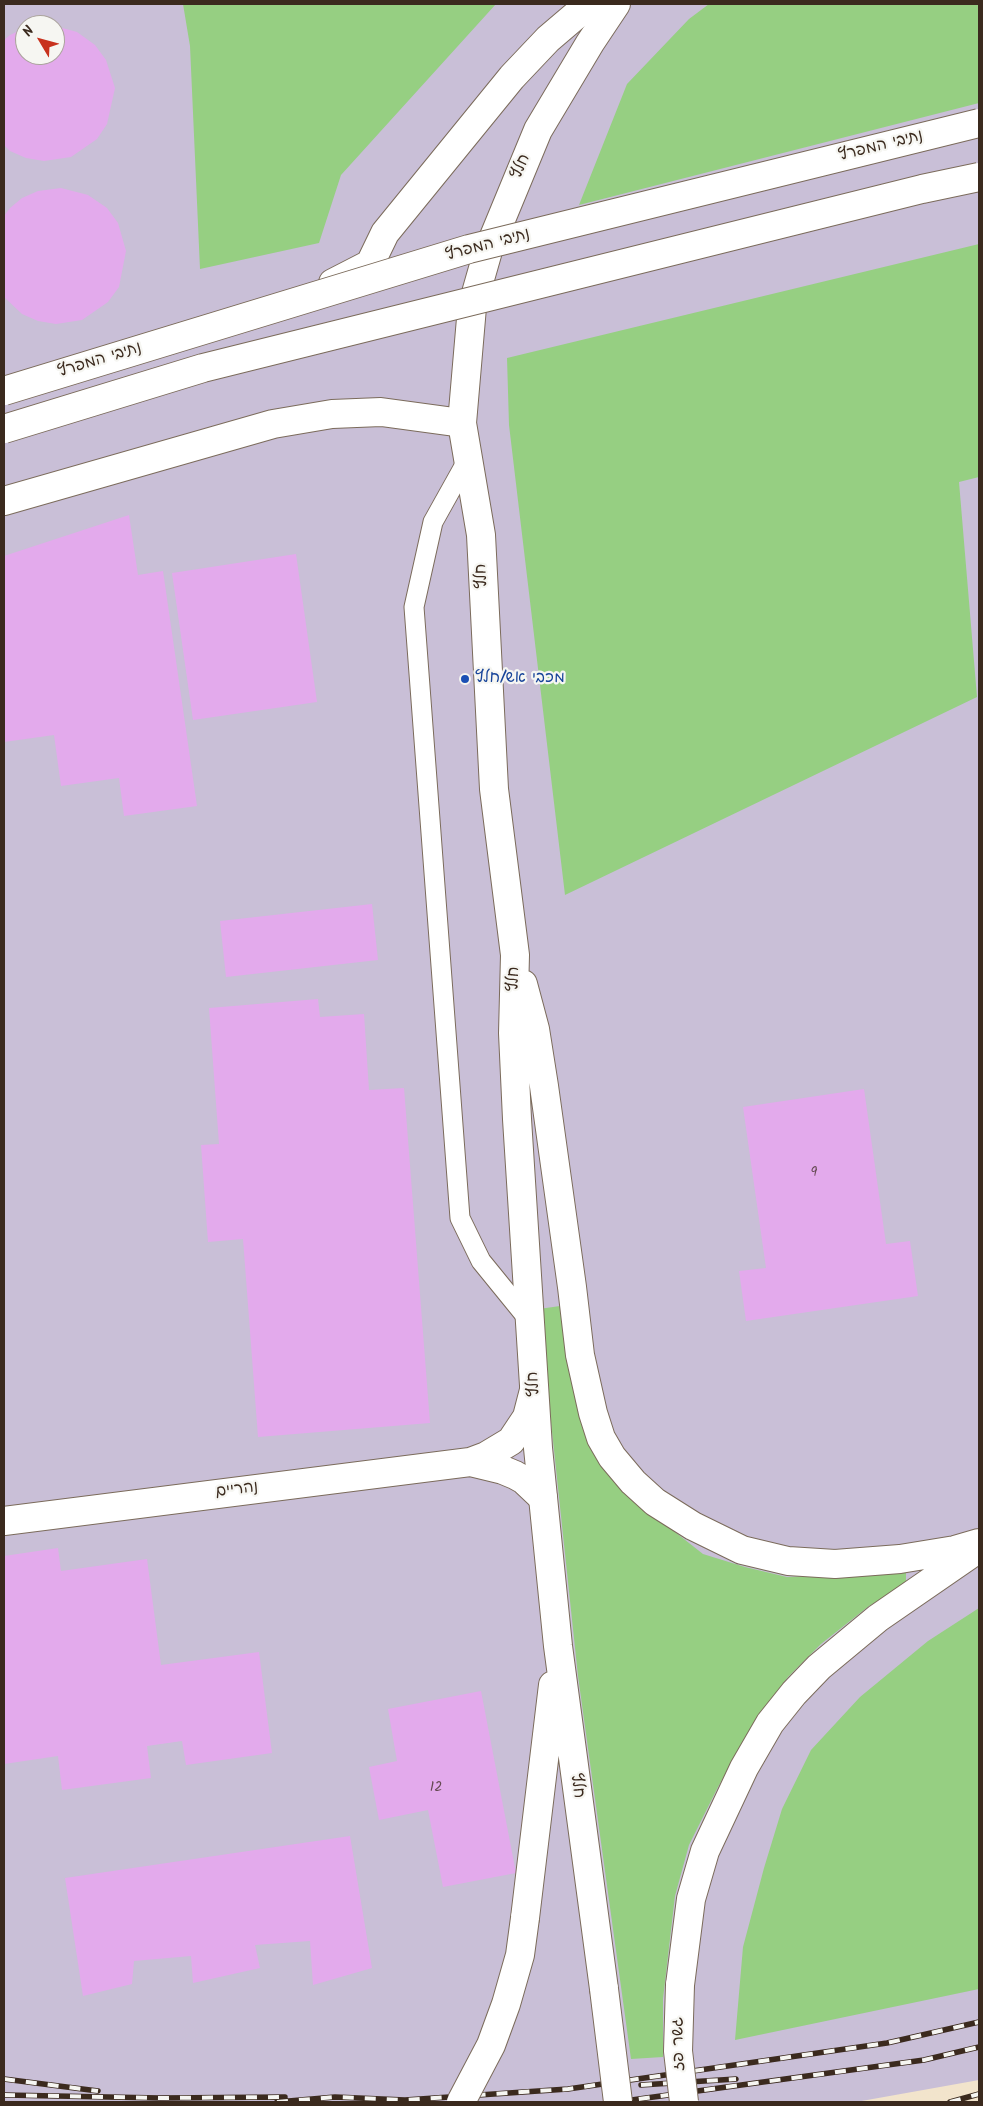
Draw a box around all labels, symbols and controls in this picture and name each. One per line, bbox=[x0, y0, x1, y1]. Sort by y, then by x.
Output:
north arrow bbox=[15, 15, 65, 65]
text: N bbox=[17, 21, 40, 42]
street label: נתיבי המפרץ bbox=[837, 127, 925, 167]
street label: חלץ bbox=[508, 152, 536, 182]
street label: נתיבי המפרץ bbox=[444, 226, 532, 266]
street label: נתיבי המפרץ bbox=[56, 339, 144, 383]
street label: חלץ bbox=[473, 563, 493, 589]
place label: מכבי אש/חלץ bbox=[475, 669, 565, 689]
marker: מכבי אש/חלץ bbox=[459, 673, 471, 685]
street label: חלץ bbox=[505, 966, 525, 992]
house number: 9 bbox=[811, 1166, 817, 1182]
street label: חלץ bbox=[525, 1371, 545, 1397]
street label: נהריים bbox=[215, 1479, 259, 1503]
street label: חלץ bbox=[565, 1772, 587, 1800]
house number: 12 bbox=[430, 1781, 442, 1797]
street label: גשר פז bbox=[669, 2017, 691, 2071]

